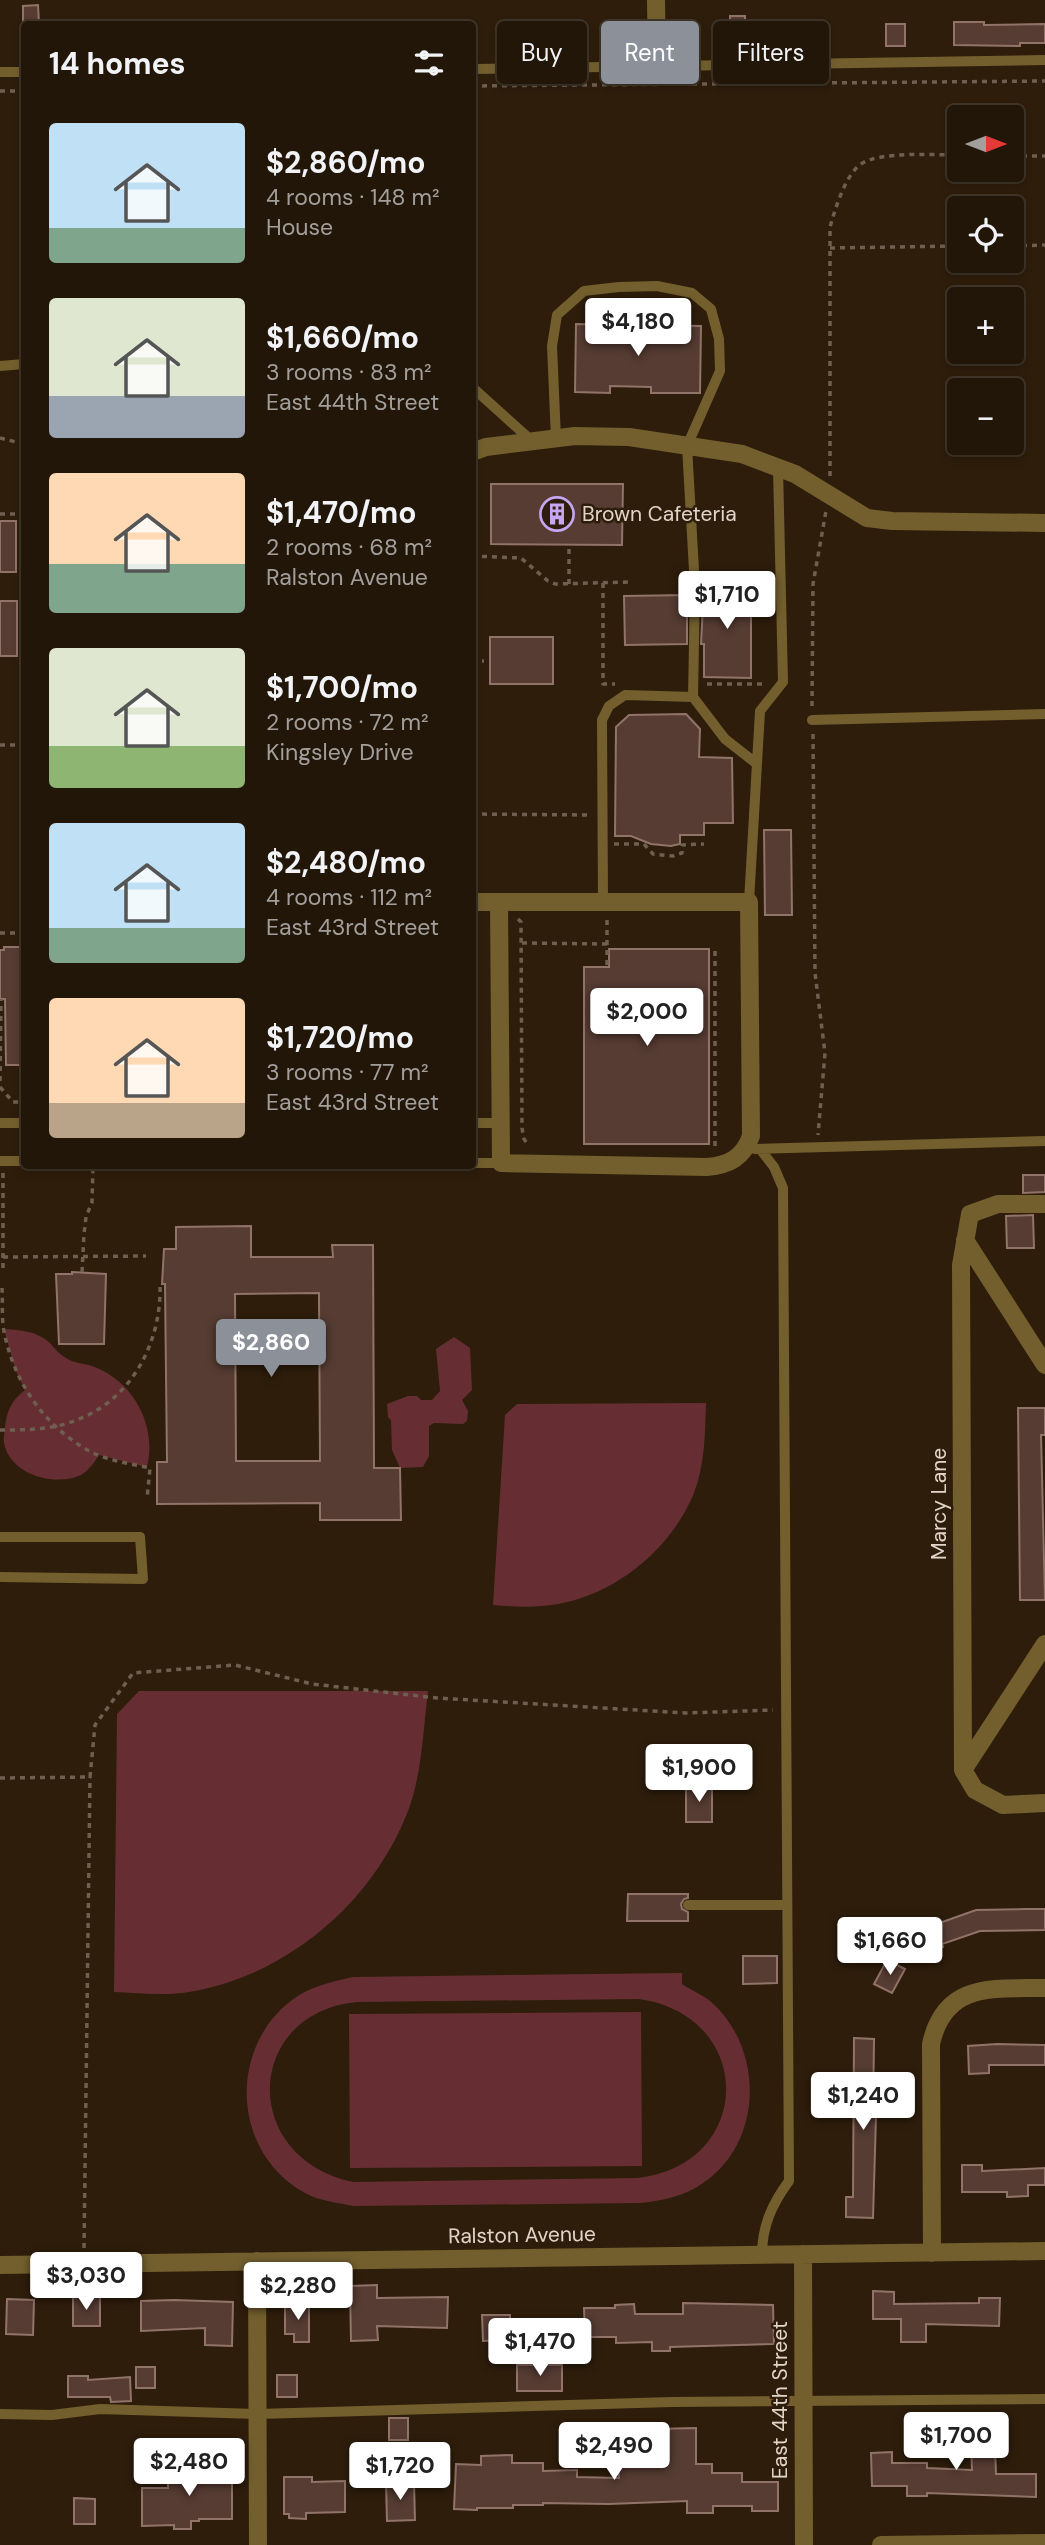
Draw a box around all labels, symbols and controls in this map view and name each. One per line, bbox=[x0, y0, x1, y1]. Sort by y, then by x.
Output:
chip: Buy bbox=[497, 21, 587, 84]
chip: Rent bbox=[601, 21, 699, 84]
chip: Filters bbox=[713, 21, 829, 84]
text: 14 homes bbox=[49, 44, 186, 83]
icon: filters bbox=[410, 44, 448, 82]
north arrow bbox=[947, 105, 1024, 182]
map controls bbox=[947, 105, 1024, 455]
text: $2,860/mo bbox=[266, 143, 426, 182]
icon: home bbox=[105, 151, 189, 235]
text: 4 rooms · 148 m² bbox=[266, 182, 440, 212]
button: locate bbox=[947, 196, 1024, 273]
text: House bbox=[266, 212, 333, 242]
button: + bbox=[947, 287, 1024, 364]
pin: $4,180 bbox=[581, 298, 695, 358]
text: $4,180 bbox=[601, 306, 675, 336]
text: $1,660/mo bbox=[266, 318, 419, 357]
icon: home bbox=[105, 326, 189, 410]
text: 3 rooms · 83 m² bbox=[266, 357, 432, 387]
button: − bbox=[947, 378, 1024, 455]
text: East 44th Street bbox=[266, 387, 439, 417]
text: $1,470/mo bbox=[266, 493, 417, 532]
building icon: Brown Cafeteria bbox=[538, 495, 576, 533]
place label: Brown Cafeteria bbox=[582, 500, 737, 528]
icon: home bbox=[105, 501, 189, 585]
text: 2 rooms · 68 m² bbox=[266, 532, 432, 562]
text: Ralston Avenue bbox=[266, 562, 428, 592]
pin: $1,710 bbox=[670, 572, 784, 631]
text: $1,710 bbox=[694, 579, 760, 609]
text: $1,700/mo bbox=[266, 668, 418, 707]
icon: home bbox=[105, 676, 189, 760]
text: 2 rooms · 72 m² bbox=[266, 707, 429, 737]
text: Kingsley Drive bbox=[266, 737, 414, 767]
text: $2,480/mo bbox=[266, 843, 426, 882]
icon: home bbox=[105, 851, 189, 935]
text: 4 rooms · 112 m² bbox=[266, 882, 432, 912]
text: East 43rd Street bbox=[266, 912, 439, 942]
pin: $2,000 bbox=[590, 988, 704, 1048]
text: $2,000 bbox=[606, 996, 688, 1026]
text: $1,720/mo bbox=[266, 1018, 414, 1057]
icon: home bbox=[105, 1026, 189, 1110]
text: 3 rooms · 77 m² bbox=[266, 1057, 429, 1087]
text: East 43rd Street bbox=[266, 1087, 439, 1117]
pin: $2,860 bbox=[214, 1320, 328, 1379]
text: $2,860 bbox=[232, 1327, 310, 1357]
street label: Marcy Lane bbox=[925, 1448, 953, 1560]
pin: $1,900 bbox=[642, 1744, 756, 1804]
text: $1,900 bbox=[662, 1752, 736, 1782]
pin: $1,660 bbox=[833, 1918, 947, 1977]
text: $1,660 bbox=[853, 1925, 927, 1955]
pin: $1,240 bbox=[806, 2072, 920, 2132]
text: $1,240 bbox=[827, 2080, 899, 2110]
street label: Ralston Avenue bbox=[448, 2220, 596, 2250]
pin: $3,030 bbox=[29, 2252, 143, 2312]
text: $3,030 bbox=[46, 2260, 126, 2290]
pin: $2,280 bbox=[241, 2262, 355, 2322]
text: $2,280 bbox=[260, 2270, 336, 2300]
pin: $1,470 bbox=[483, 2318, 597, 2378]
street label: East 44th Street bbox=[766, 2321, 794, 2479]
text: $1,470 bbox=[504, 2326, 576, 2356]
pin: $1,700 bbox=[899, 2412, 1013, 2472]
text: $1,700 bbox=[920, 2420, 992, 2450]
pin: $2,490 bbox=[557, 2422, 671, 2482]
text: $2,490 bbox=[575, 2430, 653, 2460]
pin: $2,480 bbox=[132, 2438, 246, 2498]
pin: $1,720 bbox=[343, 2442, 457, 2502]
text: $2,480 bbox=[150, 2446, 228, 2476]
text: $1,720 bbox=[365, 2450, 435, 2480]

